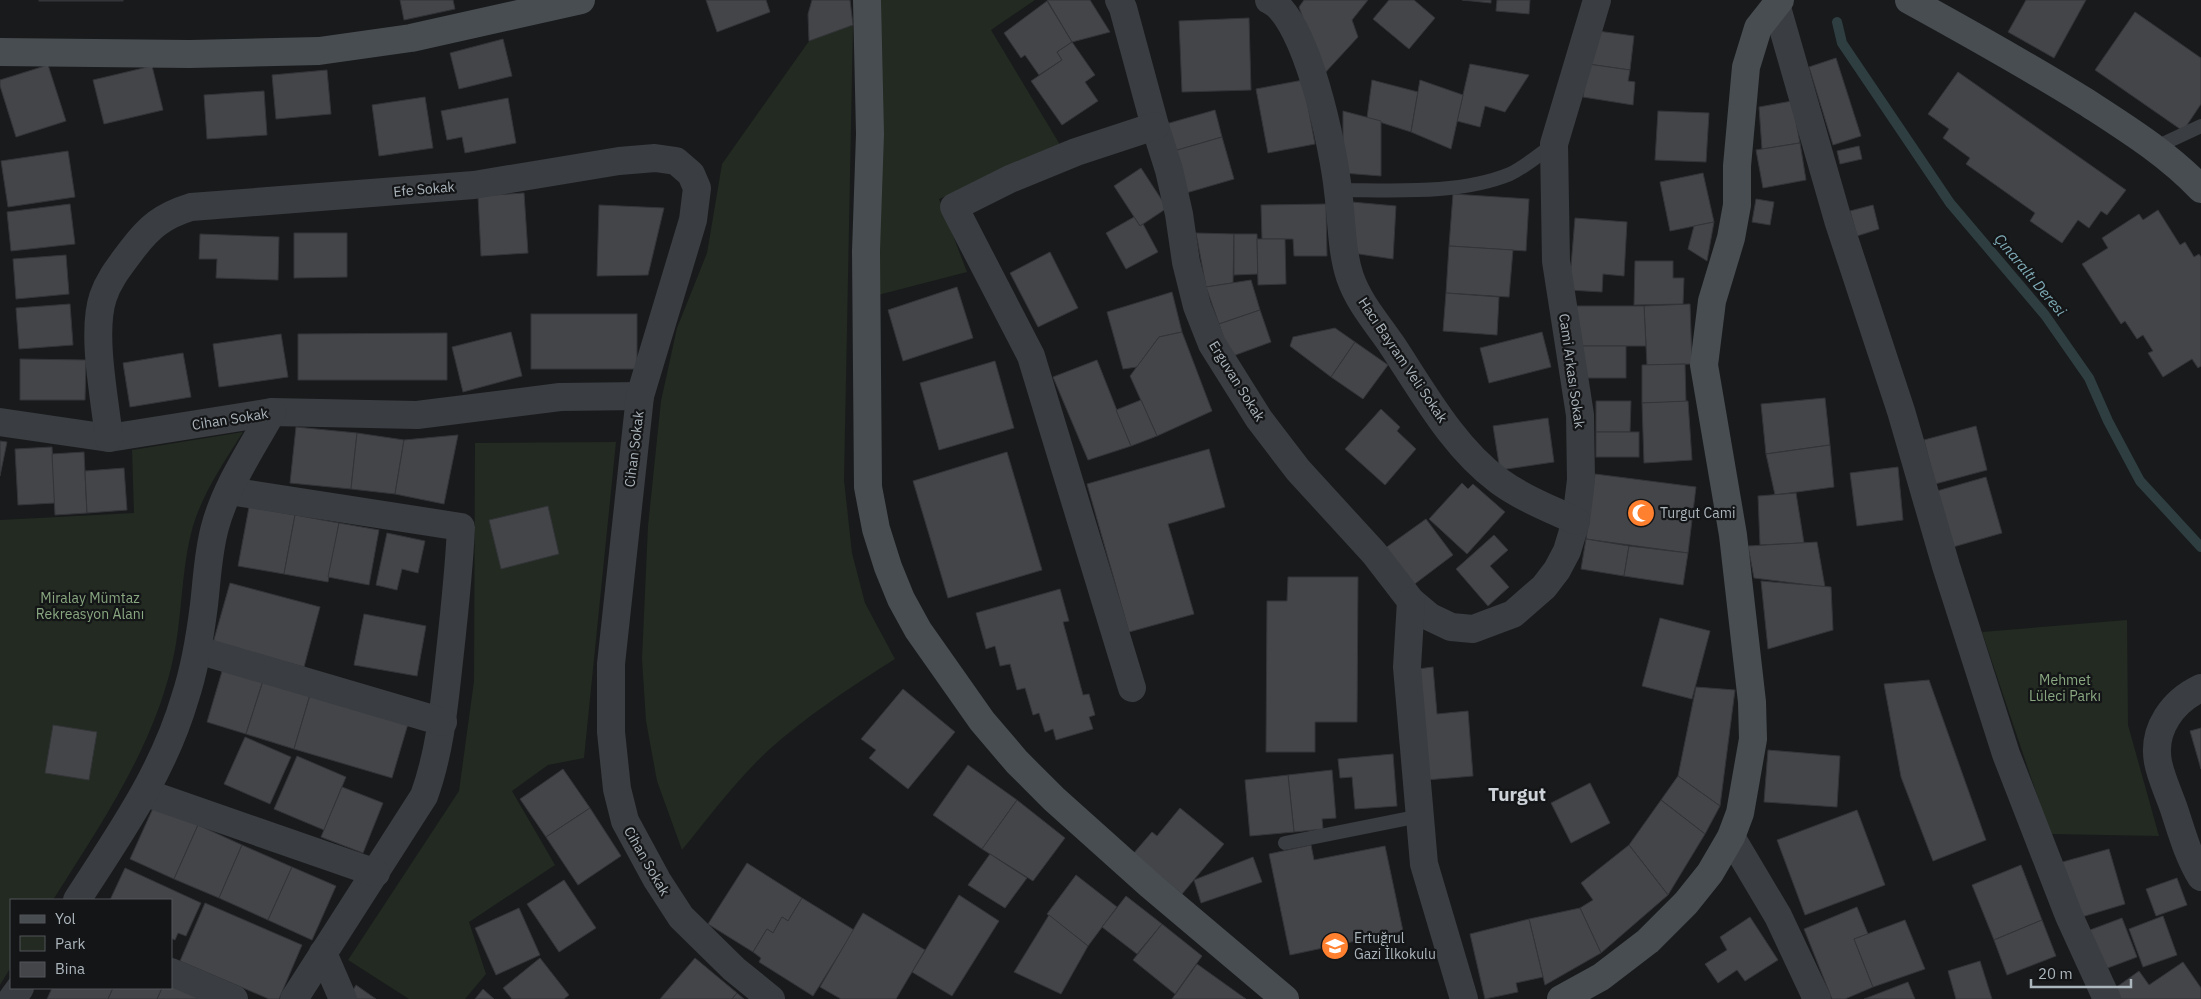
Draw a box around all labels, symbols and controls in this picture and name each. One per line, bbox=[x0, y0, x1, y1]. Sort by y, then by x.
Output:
street label: Efe Sokak bbox=[392, 177, 456, 201]
water label: Çınaraltı Deresi bbox=[1990, 229, 2070, 320]
street label: Hacı Bayram Veli Sokak bbox=[1354, 294, 1452, 427]
street label: Cami Arkası Sokak bbox=[1555, 312, 1589, 430]
street label: Erguvan Sokak bbox=[1205, 337, 1269, 425]
street label: Cihan Sokak bbox=[191, 404, 270, 434]
street label: Cihan Sokak bbox=[620, 409, 648, 488]
mosque icon: Turgut Cami bbox=[1626, 498, 1656, 528]
place label: Turgut Cami bbox=[1660, 504, 1735, 522]
park label: Miralay Mümtaz Rekreasyon Alanı bbox=[36, 589, 144, 623]
park label: Mehmet Lüleci Parkı bbox=[2029, 671, 2101, 705]
district label: Turgut bbox=[1488, 782, 1546, 806]
street label: Cihan Sokak bbox=[620, 823, 674, 899]
legend bbox=[10, 899, 172, 989]
text: Yol bbox=[55, 909, 76, 928]
place label: Ertuğrul Gazi İlkokulu bbox=[1354, 929, 1436, 963]
school or university icon: Ertuğrul Gazi İlkokulu bbox=[1320, 931, 1350, 961]
text: Park bbox=[55, 934, 85, 953]
scale bar bbox=[2031, 956, 2131, 988]
text: Bina bbox=[55, 959, 85, 978]
text: 20 m bbox=[2038, 964, 2073, 983]

